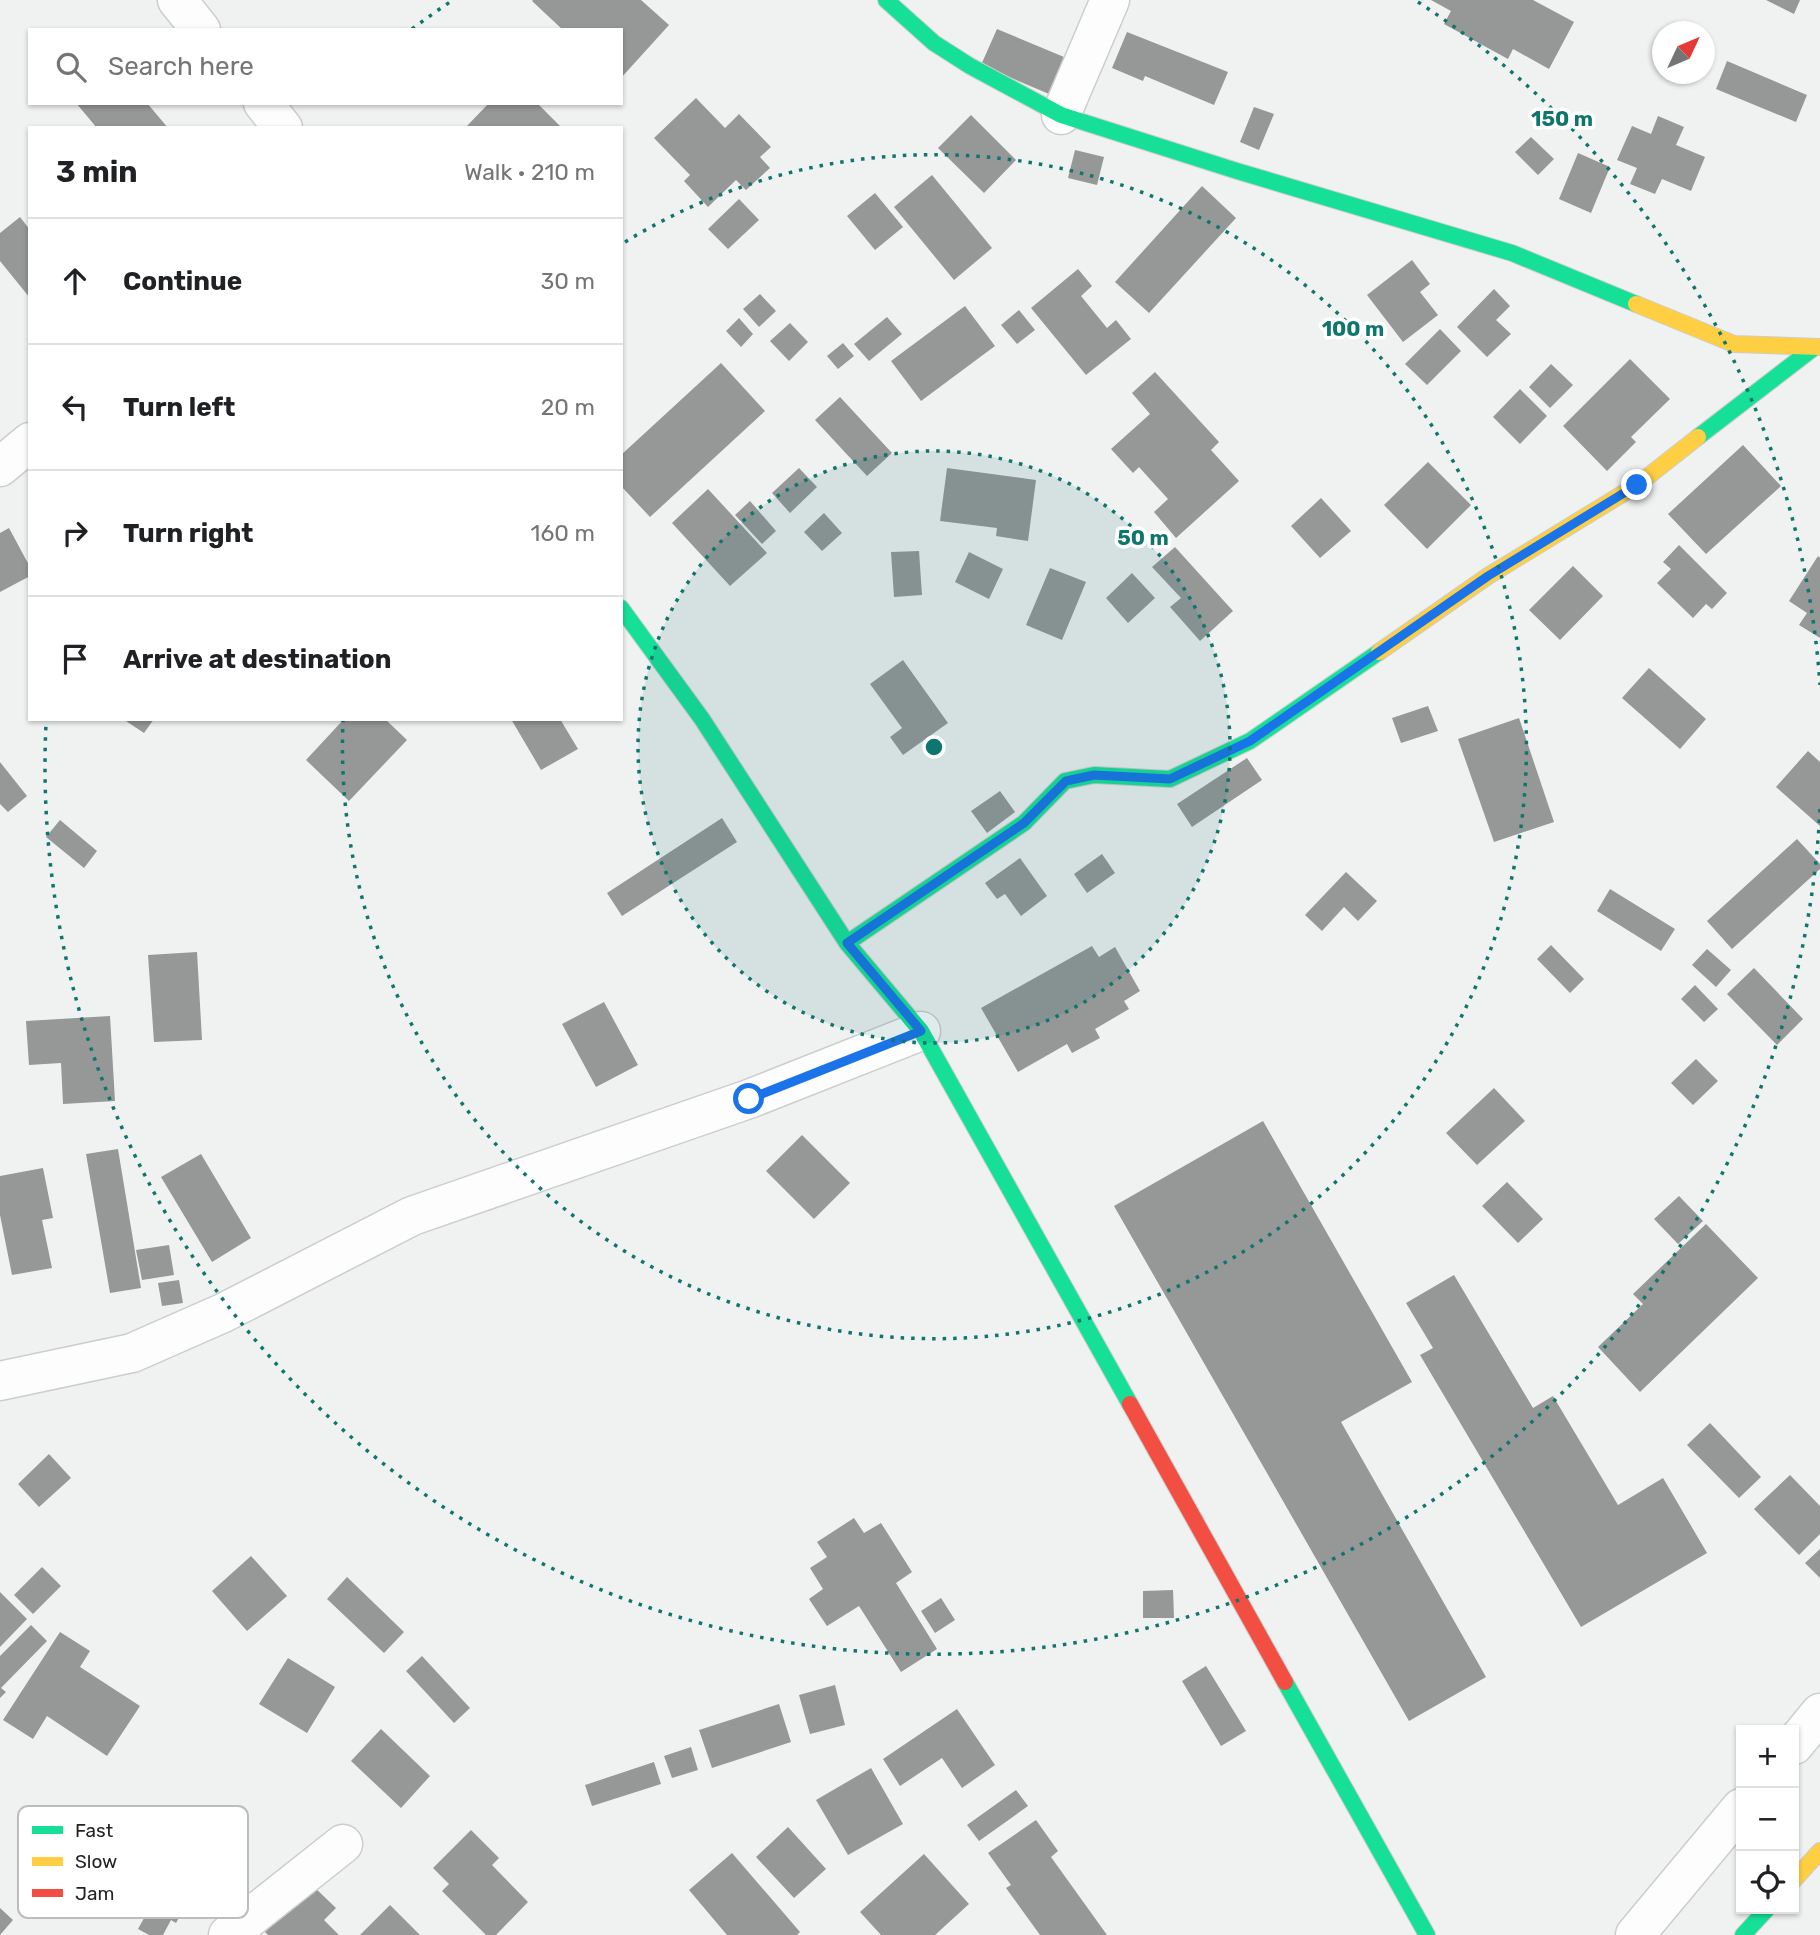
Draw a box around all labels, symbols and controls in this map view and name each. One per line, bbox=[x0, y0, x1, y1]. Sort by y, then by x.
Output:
north arrow bbox=[1652, 21, 1715, 84]
search box bbox=[28, 28, 623, 105]
icon: search bbox=[52, 48, 90, 86]
text: Search here bbox=[108, 51, 254, 82]
text: 150 m bbox=[1531, 106, 1593, 131]
text: 3 min bbox=[56, 154, 138, 190]
text: Walk · 210 m bbox=[464, 158, 595, 186]
icon: ahead bbox=[56, 262, 94, 300]
text: Continue bbox=[123, 266, 242, 297]
text: 30 m bbox=[540, 267, 595, 295]
text: 100 m bbox=[1322, 316, 1384, 341]
icon: left bbox=[56, 388, 94, 426]
text: Turn left bbox=[123, 392, 235, 423]
text: 20 m bbox=[541, 393, 595, 421]
route end bbox=[1621, 469, 1652, 500]
icon: right bbox=[56, 514, 94, 552]
text: Turn right bbox=[123, 518, 253, 549]
text: 160 m bbox=[531, 519, 595, 547]
text: 50 m bbox=[1117, 525, 1169, 550]
icon: arrive bbox=[56, 640, 94, 678]
text: Arrive at destination bbox=[123, 644, 391, 675]
centre of rings bbox=[922, 735, 946, 759]
route start bbox=[733, 1083, 764, 1114]
map controls bbox=[1736, 1725, 1799, 1914]
button: + bbox=[1736, 1725, 1799, 1788]
button: − bbox=[1736, 1788, 1799, 1851]
legend bbox=[18, 1806, 248, 1918]
text: Fast bbox=[75, 1819, 114, 1842]
text: Slow bbox=[75, 1850, 117, 1873]
button: locate bbox=[1736, 1851, 1799, 1914]
text: Jam bbox=[75, 1882, 114, 1905]

